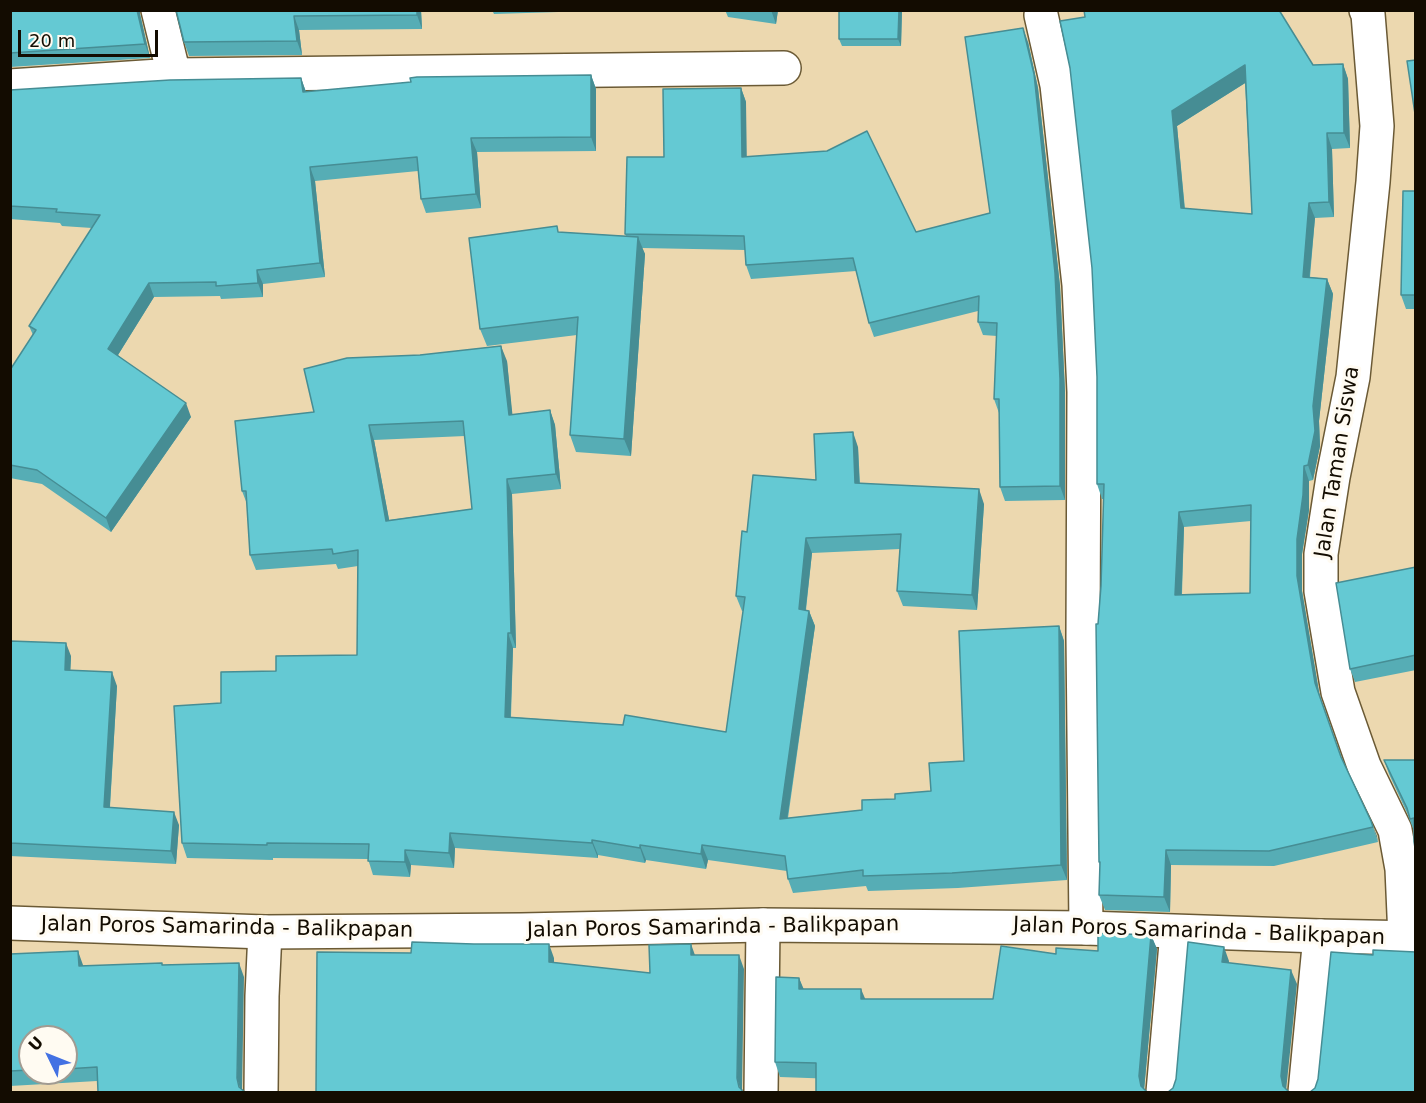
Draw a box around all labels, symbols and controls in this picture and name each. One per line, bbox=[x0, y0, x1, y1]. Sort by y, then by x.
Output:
scale bar bbox=[21, 18, 160, 56]
text: 20 m bbox=[29, 30, 75, 51]
street label: Jalan Taman Siswa bbox=[1310, 365, 1366, 559]
street label: Jalan Poros Samarinda - Balikpapan bbox=[41, 912, 413, 944]
street label: Jalan Poros Samarinda - Balikpapan bbox=[527, 912, 899, 944]
street label: Jalan Poros Samarinda - Balikpapan bbox=[1012, 913, 1386, 951]
north arrow bbox=[18, 1025, 78, 1085]
text: U bbox=[25, 1033, 47, 1055]

